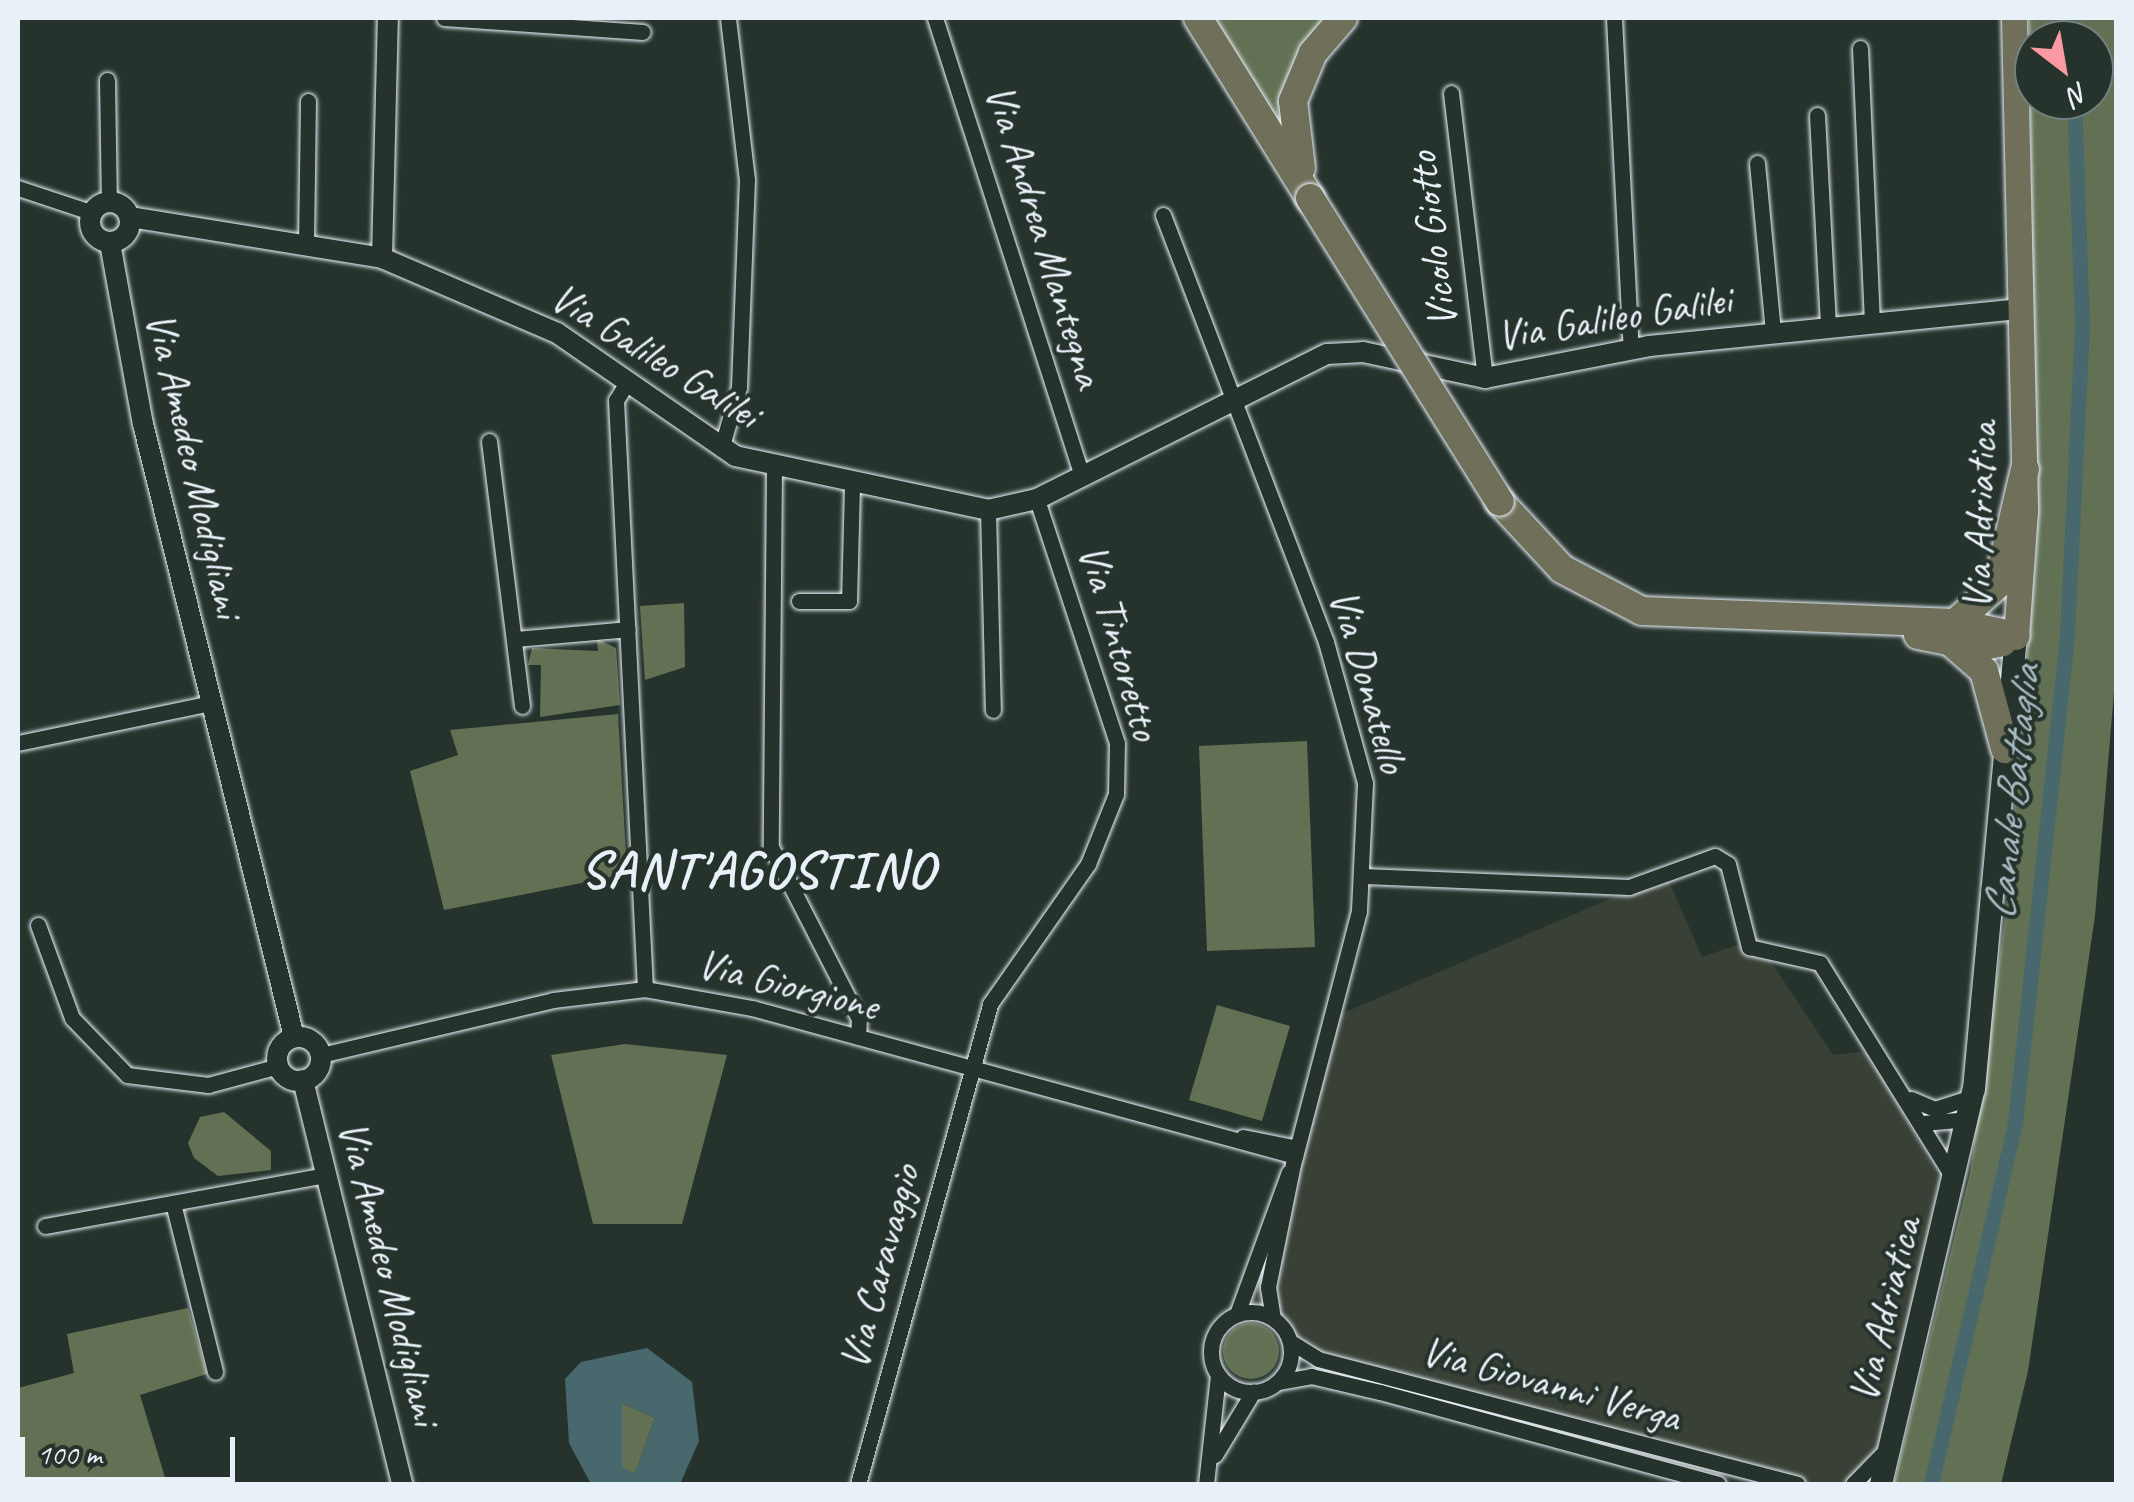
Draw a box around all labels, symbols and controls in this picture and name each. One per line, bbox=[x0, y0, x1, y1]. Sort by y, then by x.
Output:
north arrow bbox=[2014, 20, 2114, 120]
text: N bbox=[2062, 75, 2095, 114]
street label: Via Andrea Mantegna bbox=[974, 79, 1114, 393]
street label: Vicolo Giotto bbox=[1397, 149, 1469, 331]
street label: Via Galileo Galilei bbox=[541, 272, 769, 440]
street label: Via Galileo Galilei bbox=[1493, 275, 1735, 361]
street label: Via Amedeo Modigliani bbox=[134, 307, 254, 623]
street label: Via Adriatica bbox=[1952, 421, 2008, 611]
street label: Via Tintoretto bbox=[1067, 538, 1171, 746]
street label: Via Donatello bbox=[1318, 584, 1418, 778]
water label: Canale Battaglia bbox=[1972, 663, 2052, 923]
district label: SANT'AGOSTINO bbox=[583, 840, 933, 902]
street label: Via Giorgione bbox=[693, 938, 883, 1032]
street label: Via Amedeo Modigliani bbox=[327, 1115, 451, 1431]
street label: Via Caravaggio bbox=[829, 1159, 931, 1375]
street label: Via Adriatica bbox=[1838, 1213, 1932, 1407]
street label: Via Giovanni Verga bbox=[1416, 1325, 1686, 1443]
scale bar bbox=[25, 1417, 240, 1479]
text: 100 m bbox=[37, 1435, 102, 1473]

